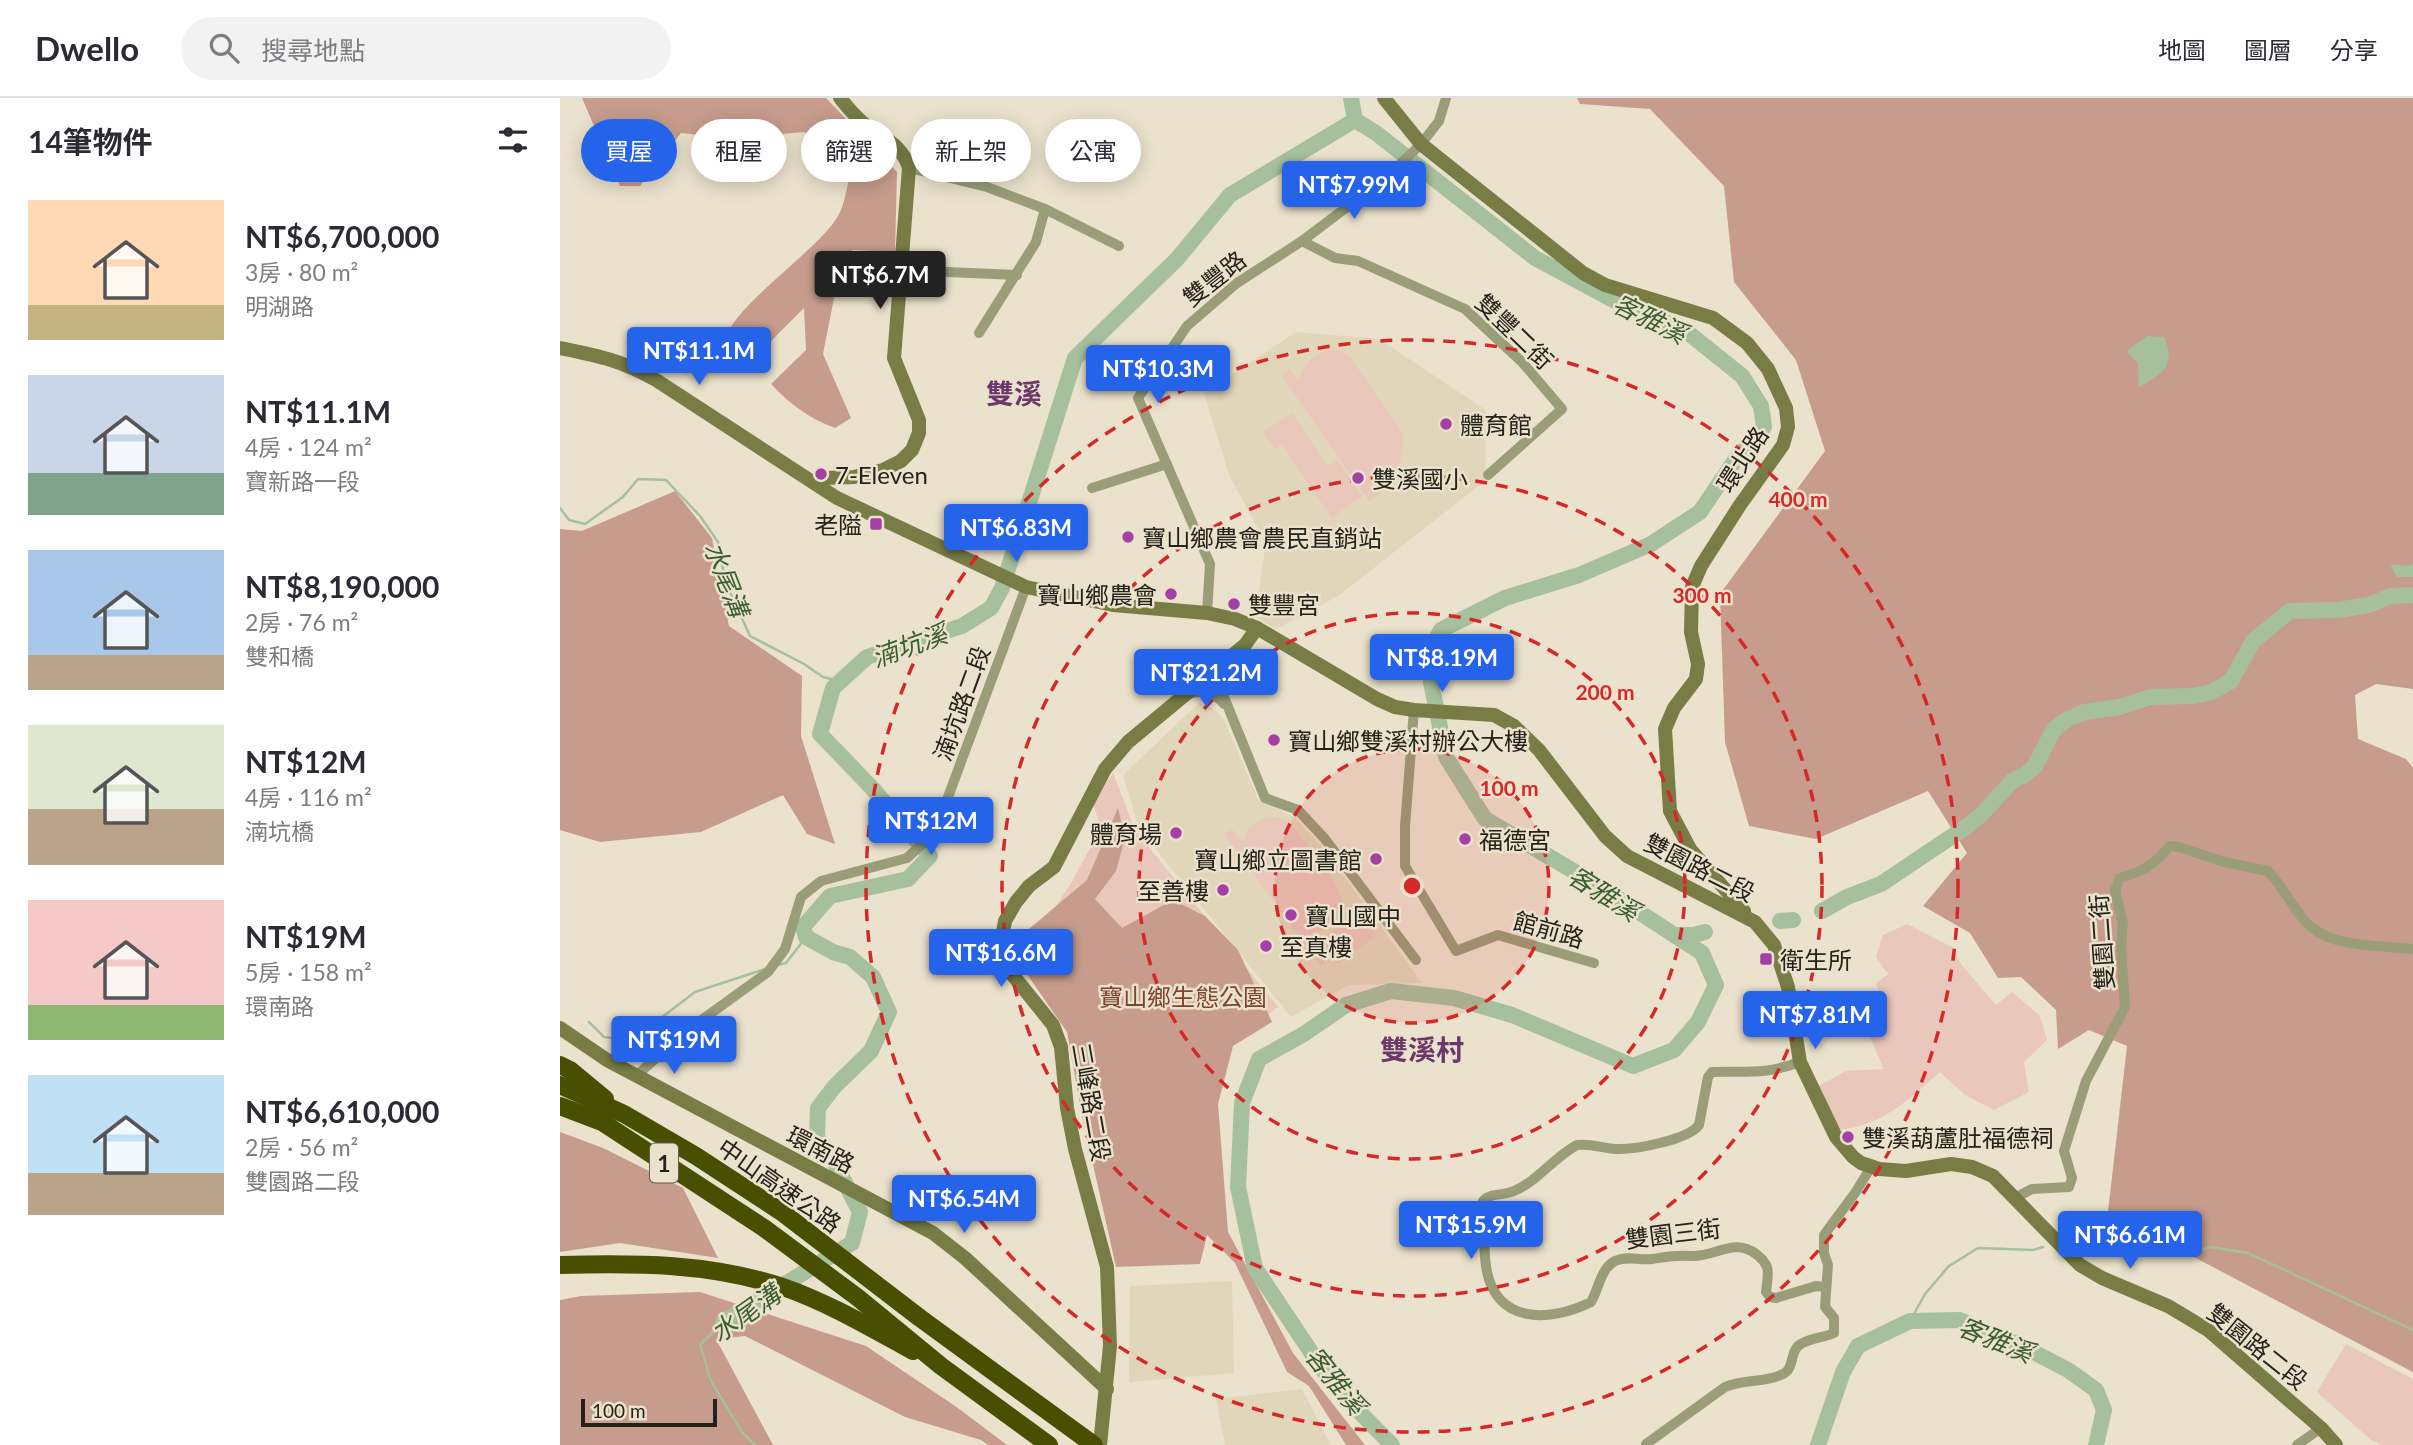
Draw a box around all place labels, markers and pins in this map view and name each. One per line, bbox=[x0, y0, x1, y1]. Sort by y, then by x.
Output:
pin: NT$7.99M bbox=[1282, 162, 1426, 221]
pin: NT$6.7M bbox=[815, 252, 945, 311]
pin: NT$11.1M bbox=[627, 328, 771, 387]
pin: NT$10.3M bbox=[1086, 345, 1230, 405]
place label: 體育館 bbox=[1460, 410, 1532, 439]
marker: 體育館 bbox=[1438, 416, 1454, 432]
place label: 7-Eleven bbox=[835, 460, 928, 489]
place label: 雙溪國小 bbox=[1372, 464, 1468, 493]
marker: 7-Eleven bbox=[813, 466, 829, 482]
marker: 雙溪國小 bbox=[1350, 470, 1366, 486]
pin: NT$6.83M bbox=[944, 504, 1088, 564]
place label: 老隘 bbox=[814, 510, 862, 539]
marker: 老隘 bbox=[868, 516, 884, 532]
place label: 寶山鄉農會農民直銷站 bbox=[1142, 523, 1382, 552]
marker: 寶山鄉農會農民直銷站 bbox=[1120, 529, 1136, 545]
place label: 寶山鄉農會 bbox=[1037, 580, 1157, 609]
marker: 寶山鄉農會 bbox=[1163, 586, 1179, 602]
place label: 雙豐宮 bbox=[1248, 590, 1320, 619]
marker: 雙豐宮 bbox=[1226, 596, 1242, 612]
pin: NT$8.19M bbox=[1370, 634, 1514, 694]
pin: NT$21.2M bbox=[1134, 650, 1278, 709]
place label: 寶山鄉雙溪村辦公大樓 bbox=[1288, 726, 1528, 755]
marker: 寶山鄉雙溪村辦公大樓 bbox=[1266, 732, 1282, 748]
pin: NT$12M bbox=[874, 798, 988, 857]
place label: 體育場 bbox=[1090, 819, 1162, 848]
marker: 體育場 bbox=[1168, 825, 1184, 841]
place label: 福德宮 bbox=[1479, 825, 1551, 854]
marker: 福德宮 bbox=[1457, 831, 1473, 847]
place label: 寶山鄉立圖書館 bbox=[1194, 845, 1362, 874]
marker: 寶山鄉立圖書館 bbox=[1368, 851, 1384, 867]
centre of rings bbox=[1400, 874, 1424, 898]
place label: 至善樓 bbox=[1137, 876, 1209, 905]
marker: 至善樓 bbox=[1215, 882, 1231, 898]
place label: 寶山國中 bbox=[1305, 901, 1401, 930]
marker: 寶山國中 bbox=[1283, 907, 1299, 923]
pin: NT$16.6M bbox=[929, 930, 1073, 989]
place label: 至真樓 bbox=[1280, 932, 1352, 961]
marker: 至真樓 bbox=[1258, 938, 1274, 954]
place label: 衛生所 bbox=[1780, 945, 1852, 974]
marker: 衛生所 bbox=[1758, 951, 1774, 967]
pin: NT$7.81M bbox=[1743, 992, 1887, 1051]
pin: NT$19M bbox=[617, 1016, 731, 1076]
place label: 雙溪葫蘆肚福德祠 bbox=[1862, 1123, 2054, 1152]
marker: 雙溪葫蘆肚福德祠 bbox=[1840, 1129, 1856, 1145]
pin: NT$6.54M bbox=[892, 1176, 1036, 1235]
pin: NT$15.9M bbox=[1399, 1202, 1543, 1261]
pin: NT$6.61M bbox=[2058, 1212, 2202, 1271]

